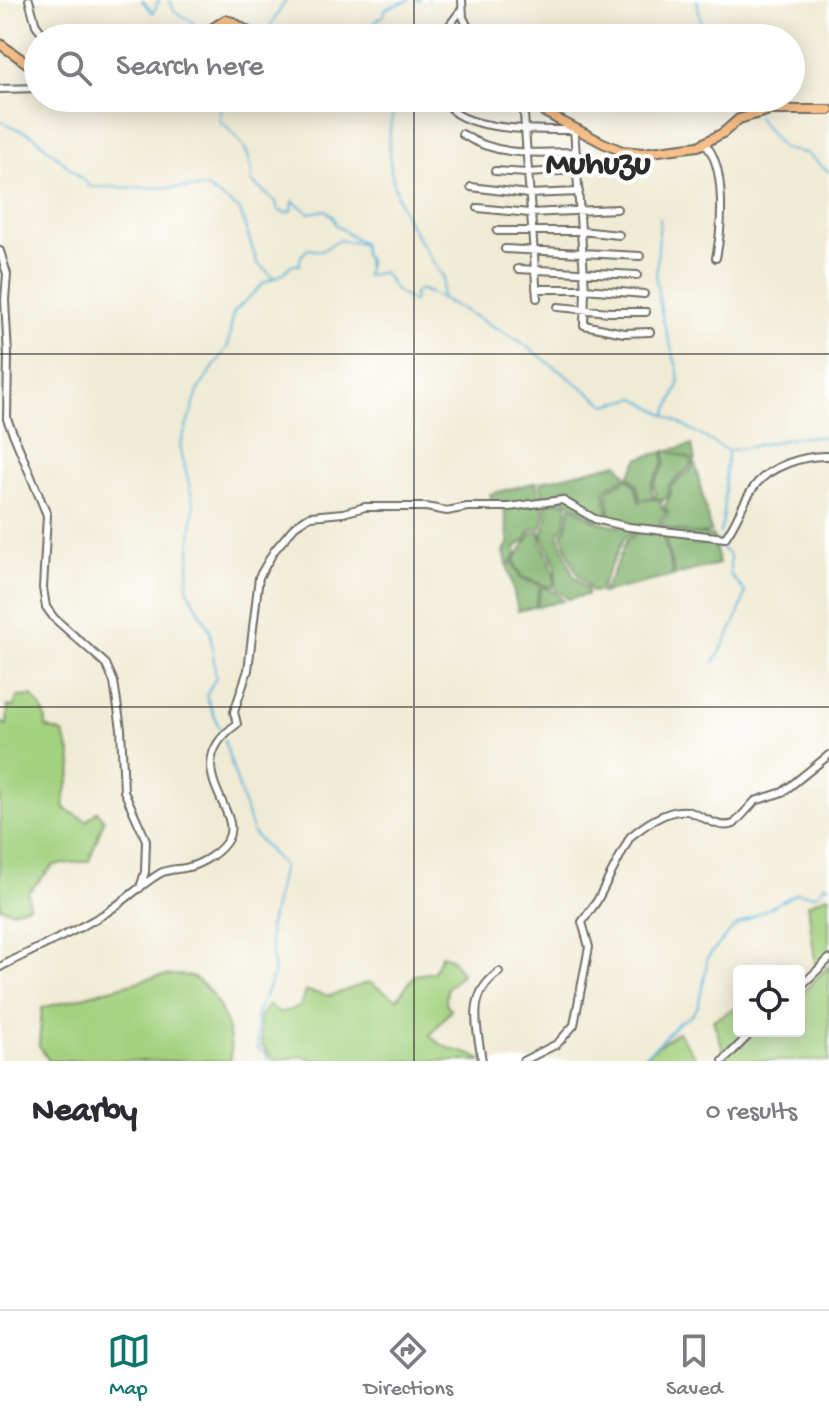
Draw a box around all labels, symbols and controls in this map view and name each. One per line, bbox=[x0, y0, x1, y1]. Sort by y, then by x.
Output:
search box bbox=[24, 24, 805, 112]
icon: search bbox=[52, 46, 96, 90]
text: Search here bbox=[116, 51, 264, 86]
district label: Muhuzu bbox=[546, 146, 650, 186]
map controls bbox=[733, 965, 805, 1037]
button: locate bbox=[733, 965, 805, 1037]
text: Nearby bbox=[32, 1093, 137, 1133]
text: 0 results bbox=[706, 1098, 797, 1129]
tab: Map bbox=[107, 1329, 151, 1403]
tab: Directions bbox=[364, 1329, 453, 1403]
tab: Saved bbox=[666, 1329, 722, 1403]

